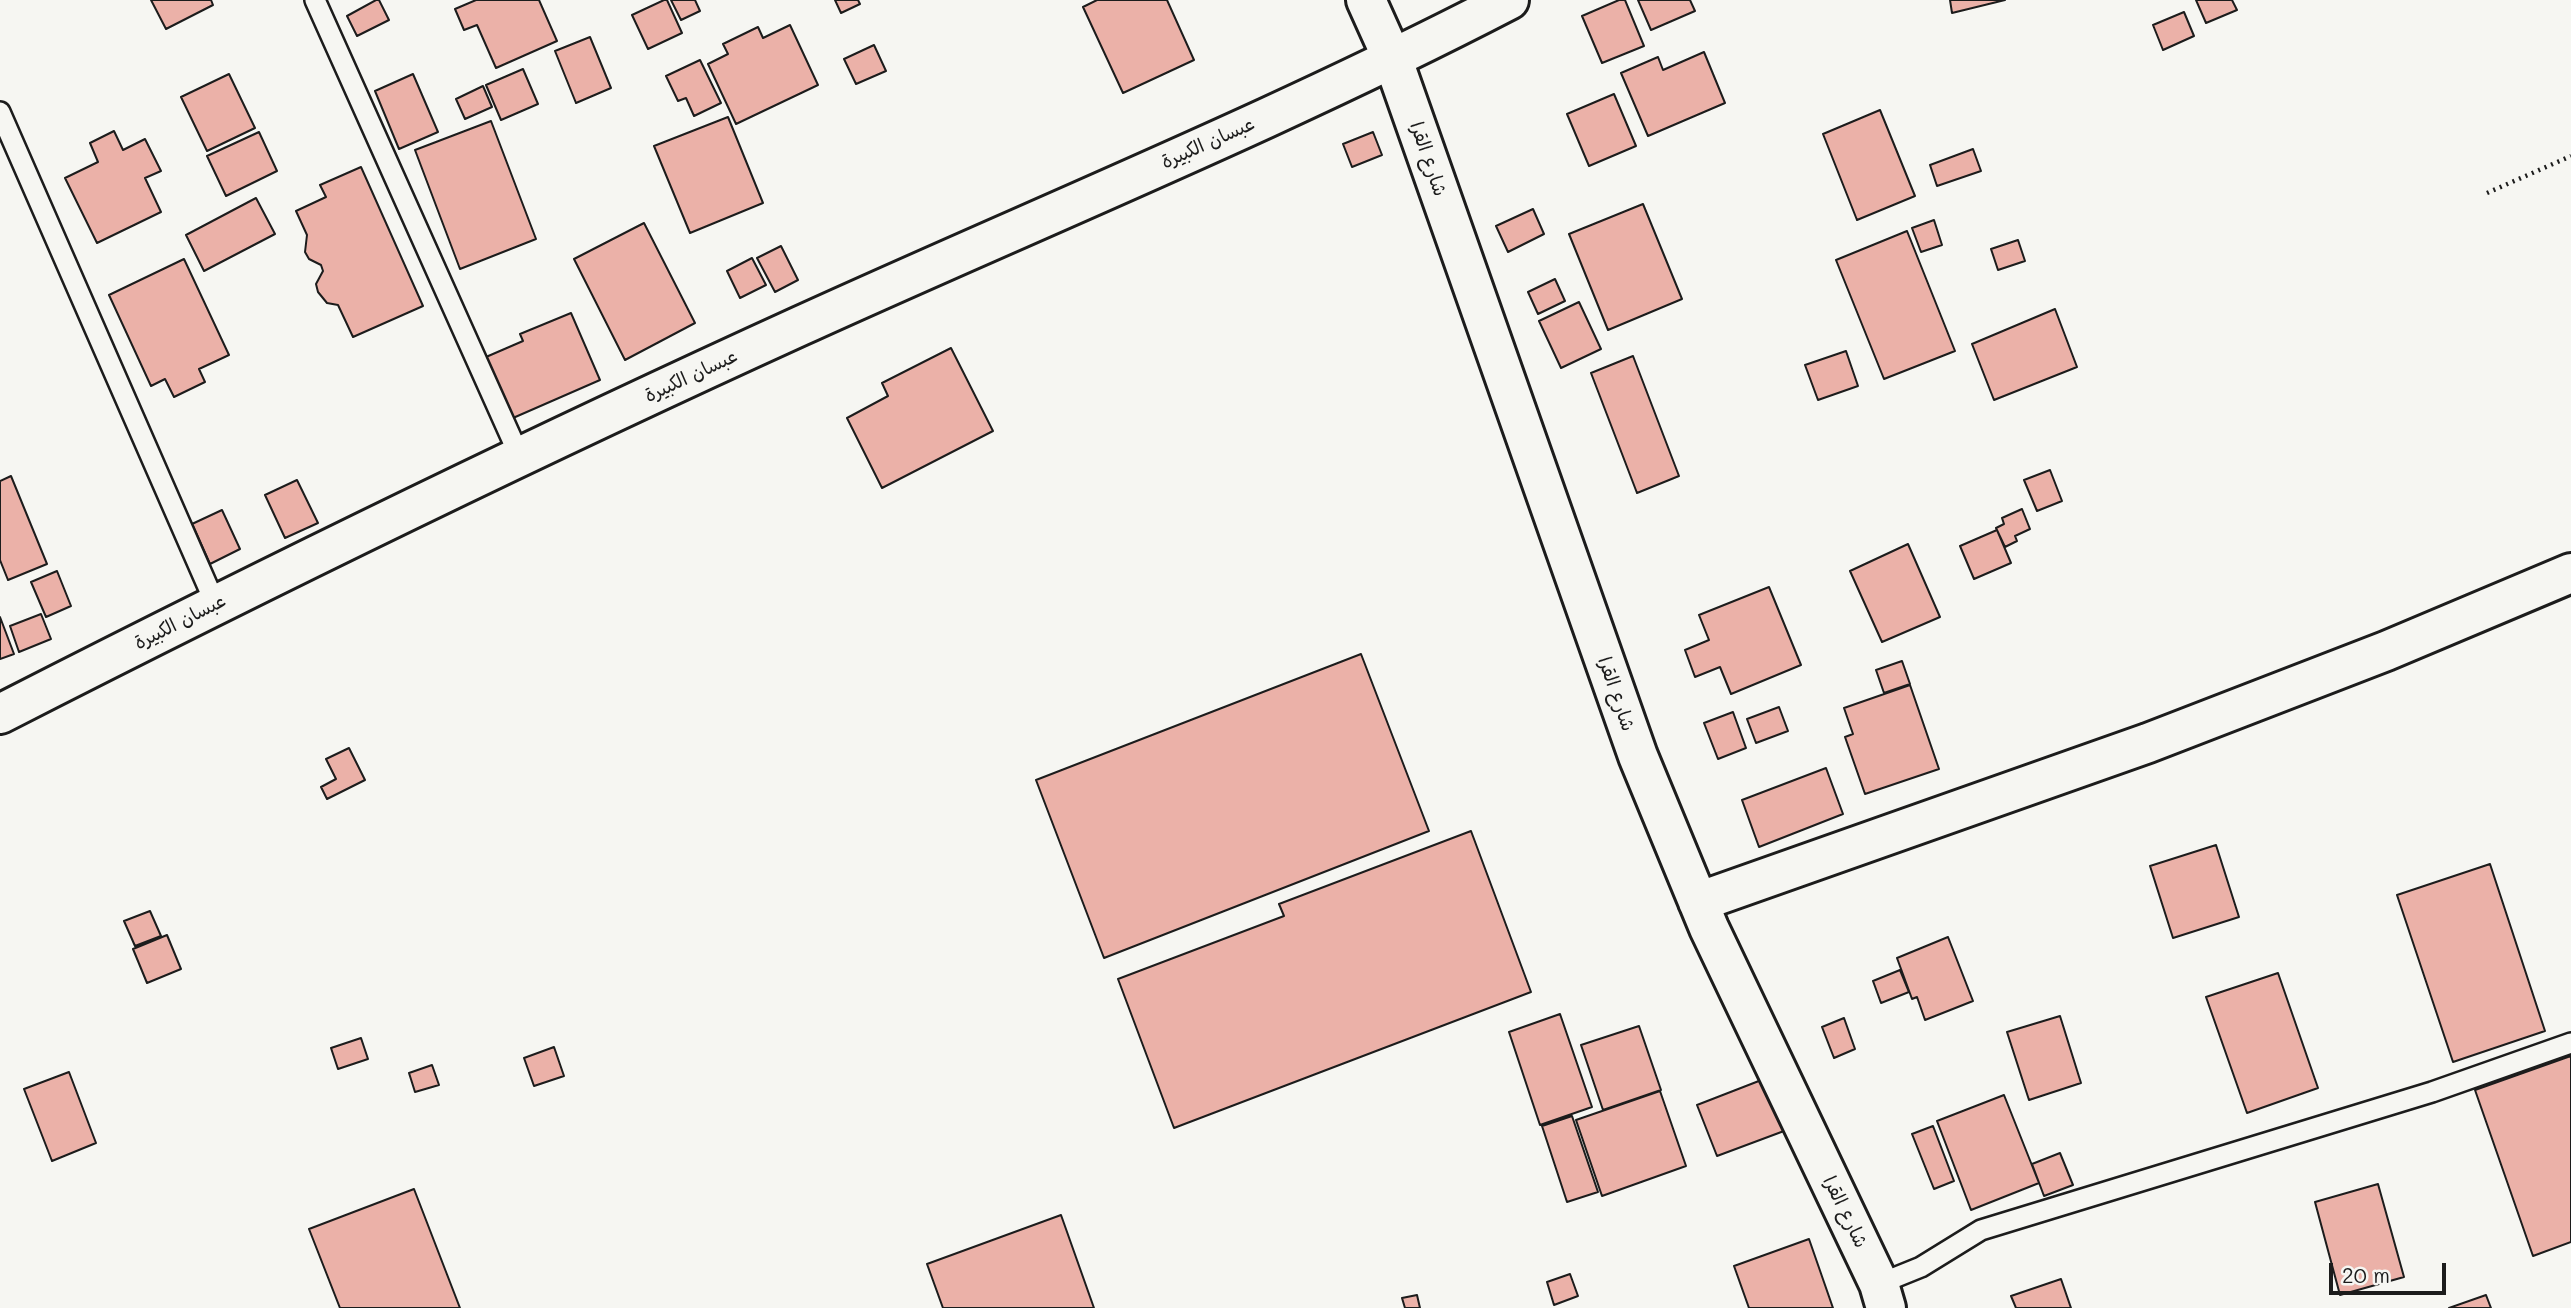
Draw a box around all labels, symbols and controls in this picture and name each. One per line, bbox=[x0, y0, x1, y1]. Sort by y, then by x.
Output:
street label: عبسان الكبيرة bbox=[1158, 112, 1258, 174]
street label: شارع القرا bbox=[1405, 119, 1451, 199]
street label: عبسان الكبيرة bbox=[641, 345, 741, 407]
street label: عبسان الكبيرة bbox=[130, 589, 230, 655]
street label: شارع القرا bbox=[1593, 654, 1639, 734]
street label: شارع القرا bbox=[1818, 1172, 1872, 1252]
scale bar bbox=[2333, 1248, 2450, 1292]
text: 20 m bbox=[2342, 1261, 2390, 1288]

